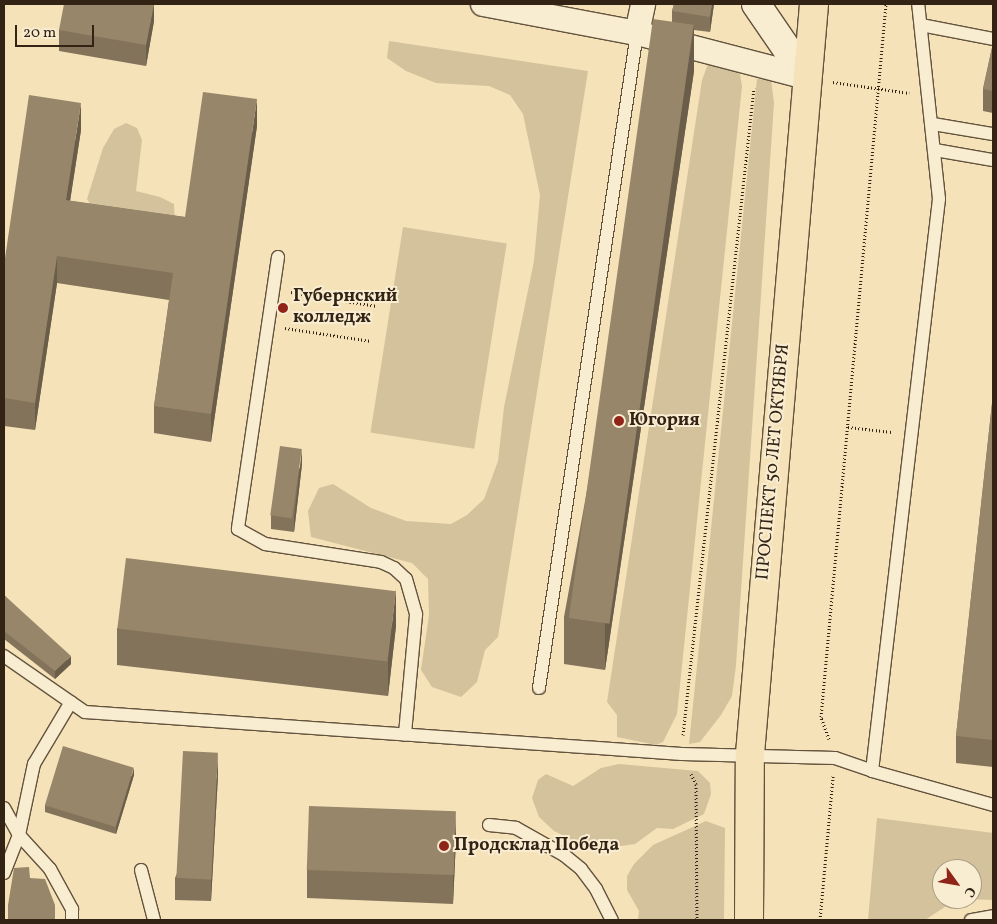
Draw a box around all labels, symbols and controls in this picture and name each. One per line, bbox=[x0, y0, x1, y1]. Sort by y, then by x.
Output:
scale bar bbox=[18, 15, 96, 47]
text: 20 m bbox=[23, 23, 56, 44]
place label: Губернский колледж bbox=[293, 287, 397, 330]
marker: Губернский колледж bbox=[277, 302, 289, 314]
street label: ПРОСПЕКТ 50 ЛЕТ ОКТЯБРЯ bbox=[753, 342, 795, 582]
place label: Югория bbox=[629, 410, 700, 432]
marker: Югория bbox=[613, 415, 625, 427]
place label: Продсклад Победа bbox=[454, 835, 619, 857]
marker: Продсклад Победа bbox=[438, 840, 450, 852]
north arrow bbox=[932, 859, 982, 909]
text: С bbox=[959, 883, 980, 901]

